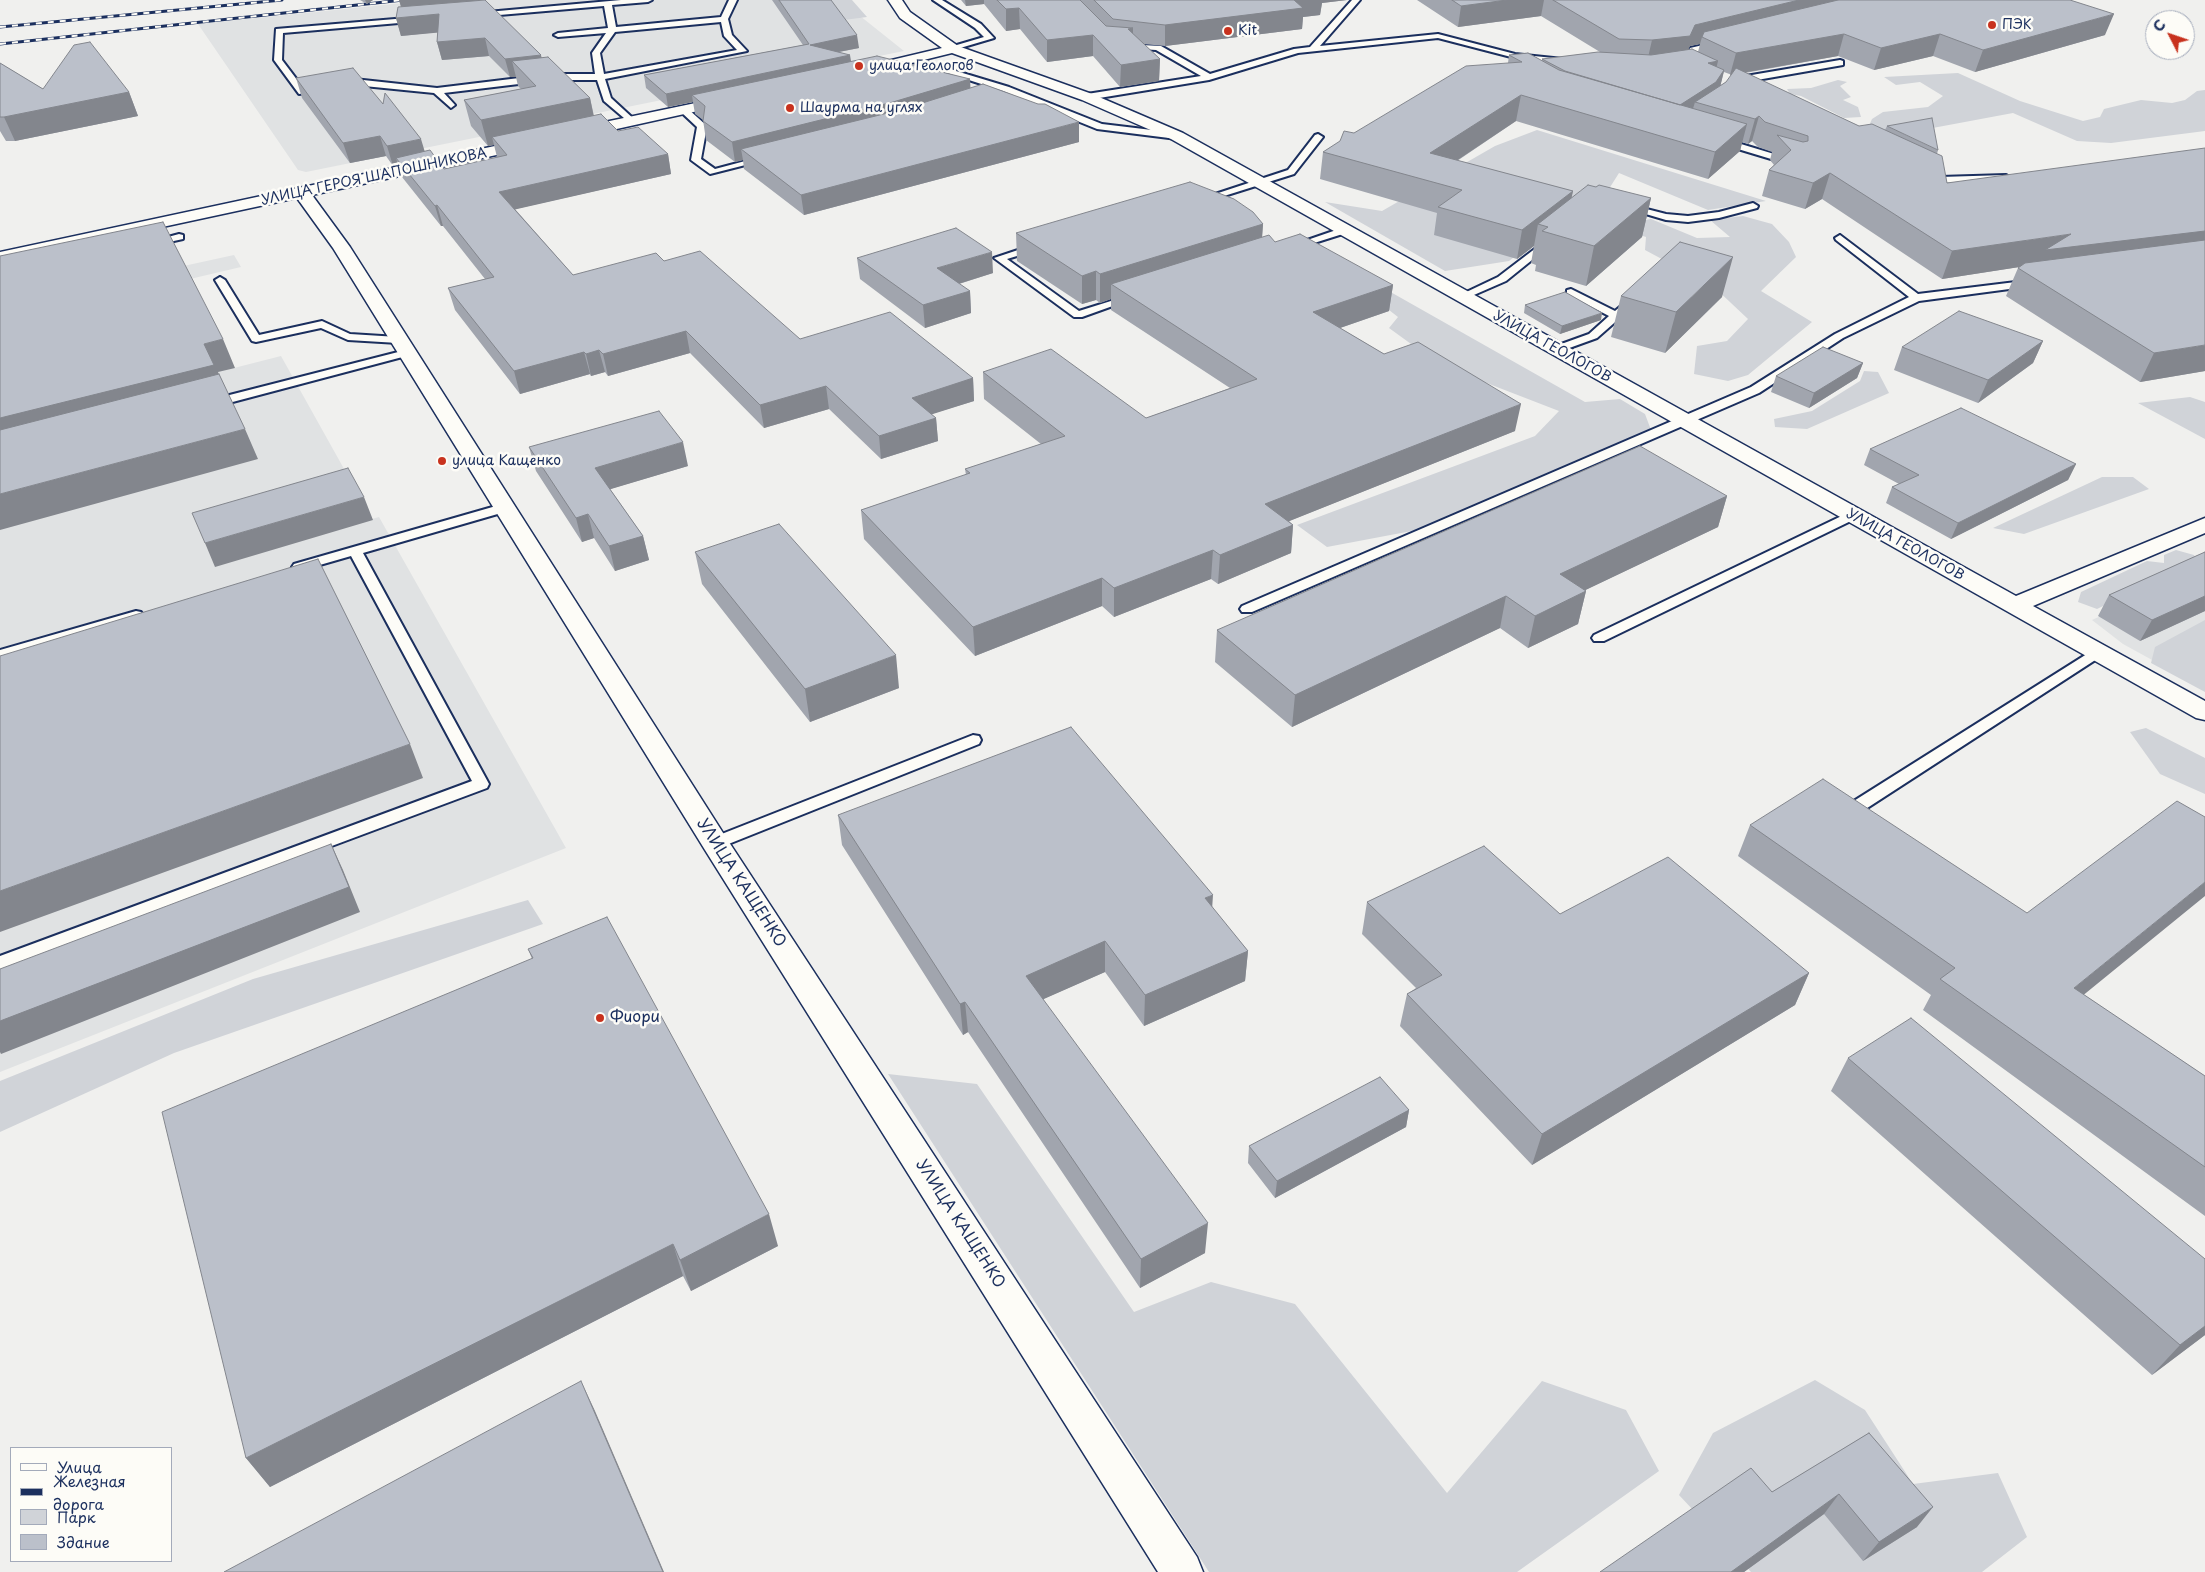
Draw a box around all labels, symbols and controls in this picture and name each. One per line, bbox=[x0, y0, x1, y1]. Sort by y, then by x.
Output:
north arrow bbox=[2145, 10, 2195, 60]
text: С bbox=[2148, 15, 2170, 36]
place label: ПЭК bbox=[2002, 17, 2032, 33]
marker: ПЭК bbox=[1986, 19, 1998, 31]
place label: Kit bbox=[1238, 23, 1257, 39]
marker: Kit bbox=[1222, 25, 1234, 37]
place label: улица Геологов bbox=[869, 58, 973, 74]
marker: улица Геологов bbox=[853, 60, 865, 72]
place label: Шаурма на углях bbox=[800, 100, 922, 116]
marker: Шаурма на углях bbox=[784, 102, 796, 114]
street label: УЛИЦА ГЕРОЯ ШАПОШНИКОВА bbox=[260, 145, 488, 209]
street label: УЛИЦА ГЕОЛОГОВ bbox=[1490, 308, 1614, 386]
place label: улица Кащенко bbox=[452, 453, 561, 469]
marker: улица Кащенко bbox=[436, 455, 448, 467]
street label: УЛИЦА ГЕОЛОГОВ bbox=[1843, 506, 1967, 584]
street label: УЛИЦА КАЩЕНКО bbox=[692, 815, 790, 951]
place label: Фиори bbox=[610, 1008, 660, 1028]
marker: Фиори bbox=[594, 1012, 606, 1024]
street label: УЛИЦА КАЩЕНКО bbox=[911, 1156, 1009, 1292]
legend bbox=[10, 1447, 172, 1562]
text: Улица bbox=[57, 1455, 102, 1478]
text: Железная дорога bbox=[53, 1469, 126, 1515]
text: Парк bbox=[57, 1505, 96, 1528]
text: Здание bbox=[57, 1530, 110, 1553]

